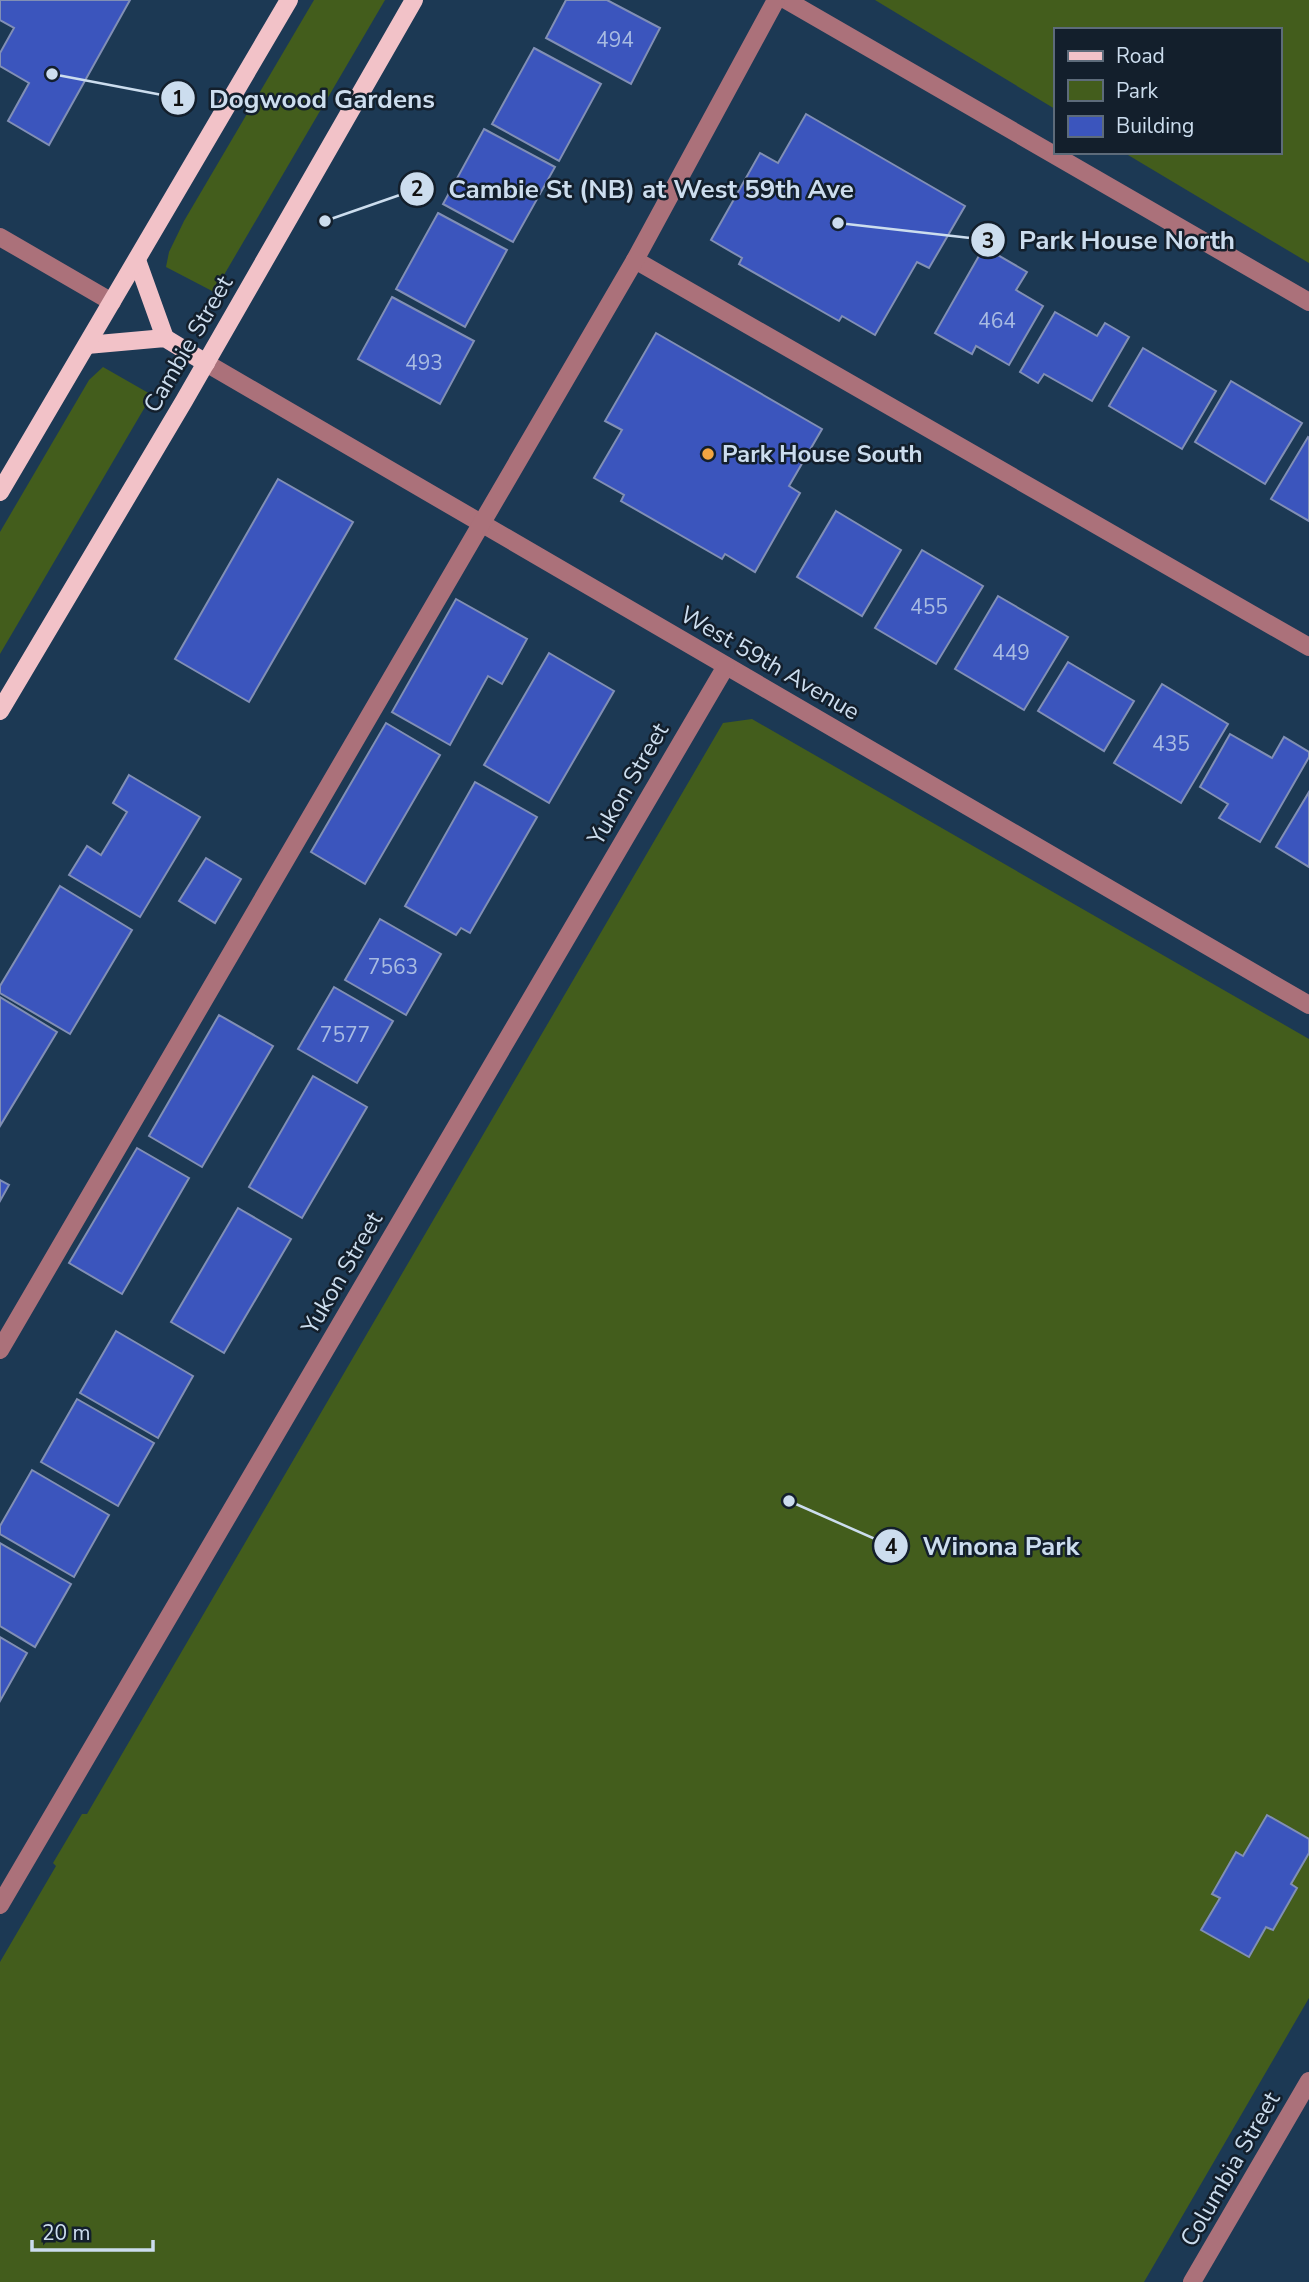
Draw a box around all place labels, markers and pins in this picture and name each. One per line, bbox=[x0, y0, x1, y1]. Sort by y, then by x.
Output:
callout: Dogwood Gardens bbox=[160, 75, 449, 122]
callout: Cambie St (NB) at West 59th Ave bbox=[400, 165, 868, 212]
callout: Park House North bbox=[970, 217, 1249, 264]
place label: Park House South bbox=[722, 438, 923, 470]
marker: Park House South bbox=[700, 446, 716, 462]
callout: Winona Park bbox=[874, 1523, 1093, 1570]

